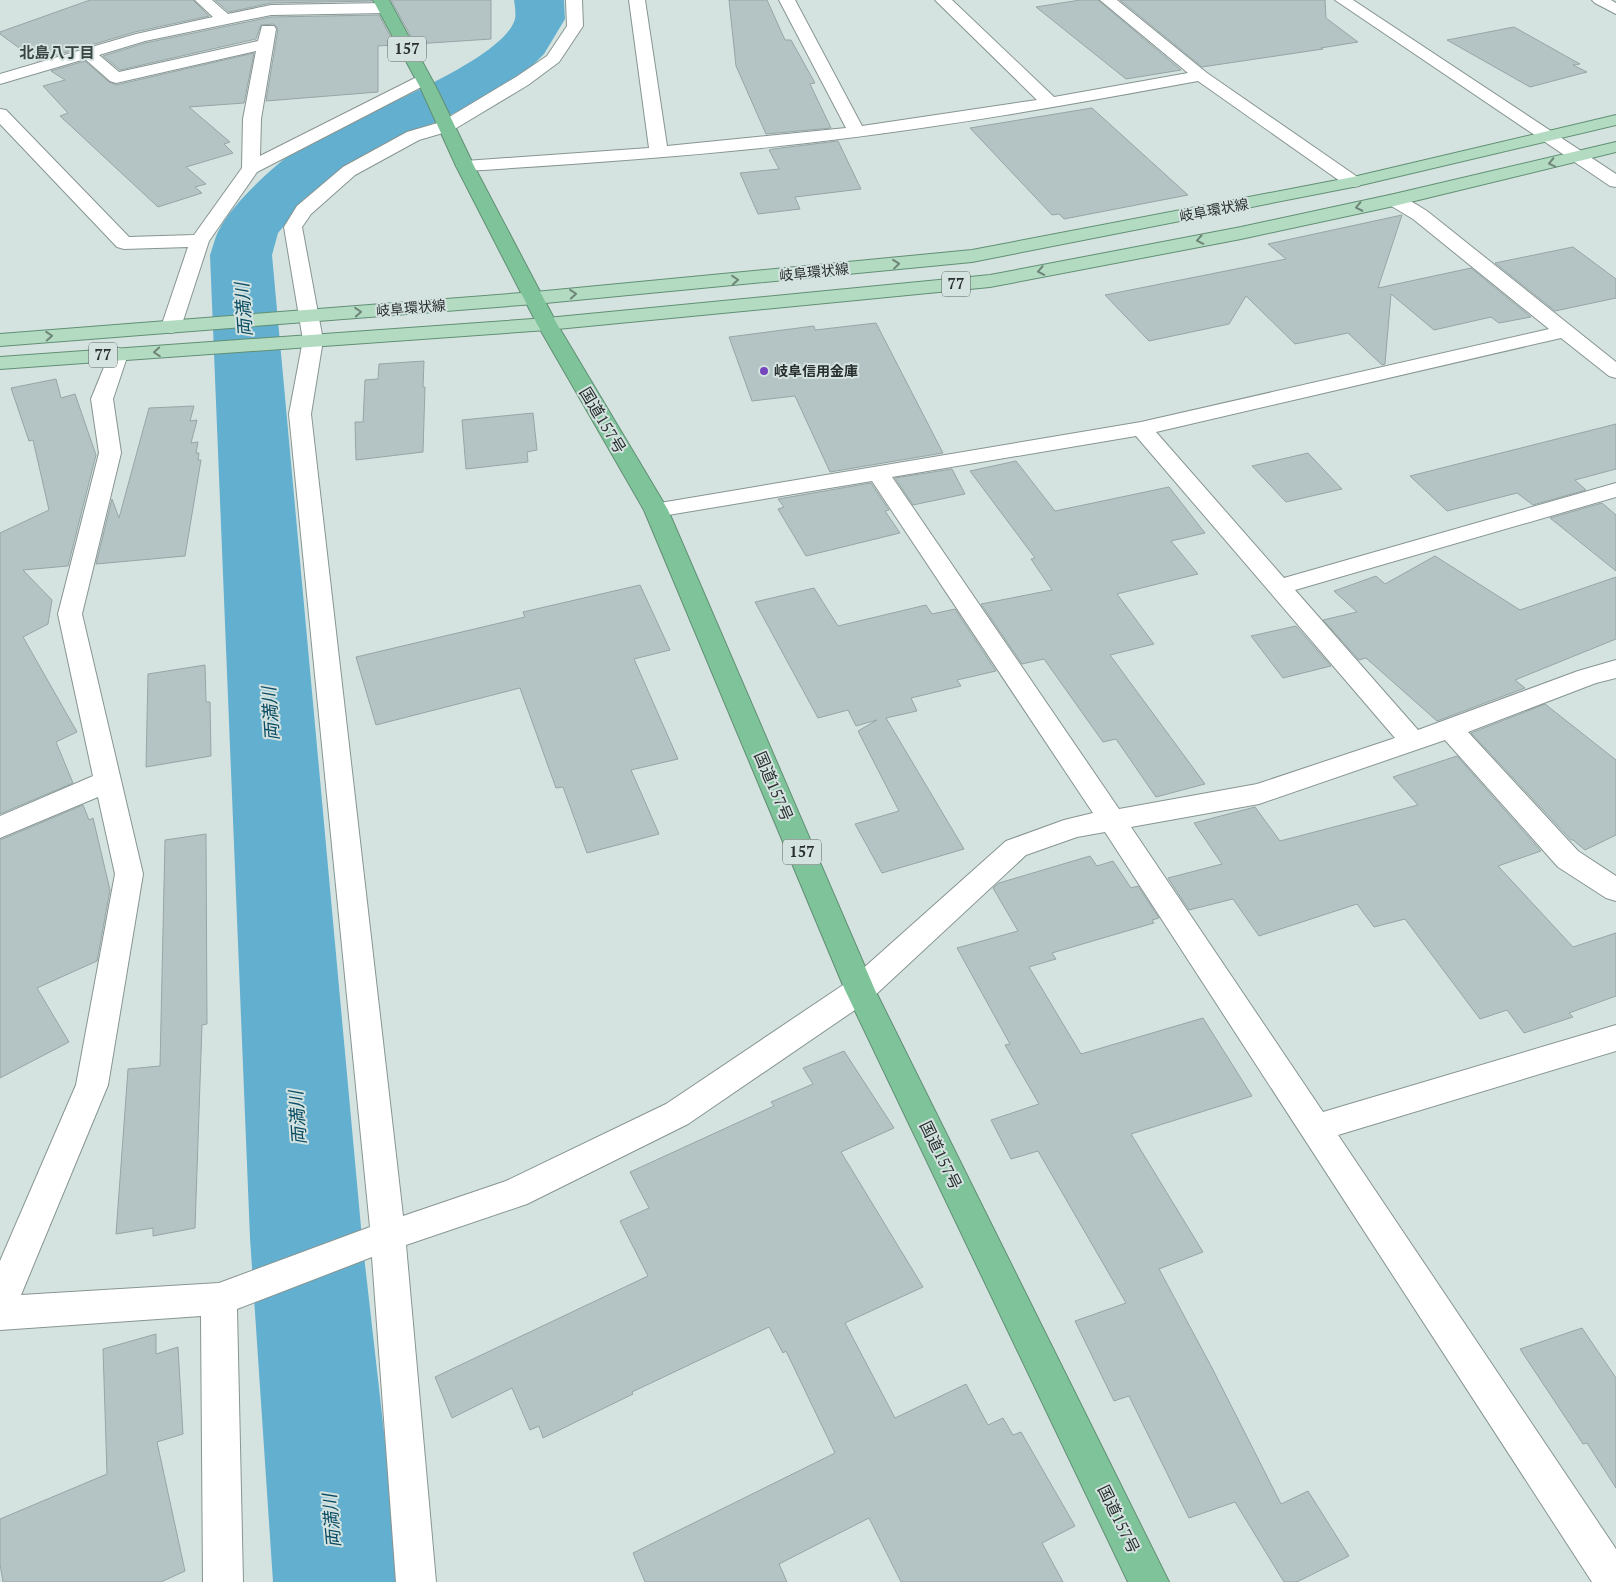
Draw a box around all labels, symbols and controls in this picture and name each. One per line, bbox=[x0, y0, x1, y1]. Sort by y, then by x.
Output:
road number: 157 bbox=[388, 36, 426, 62]
district label: 北島八丁目 bbox=[19, 42, 95, 62]
one-way arrow bbox=[1547, 157, 1556, 168]
street label: 岐阜環状線 bbox=[1178, 194, 1250, 226]
one-way arrow bbox=[1355, 201, 1364, 212]
one-way arrow bbox=[1196, 235, 1205, 245]
street label: 岐阜環状線 bbox=[778, 258, 850, 285]
one-way arrow bbox=[893, 259, 901, 270]
one-way arrow bbox=[1036, 265, 1045, 276]
road number: 77 bbox=[942, 272, 970, 296]
one-way arrow bbox=[731, 275, 739, 286]
water label: 両満川 bbox=[229, 280, 257, 338]
one-way arrow bbox=[569, 289, 577, 300]
street label: 岐阜環状線 bbox=[375, 295, 447, 320]
one-way arrow bbox=[355, 307, 363, 318]
one-way arrow bbox=[45, 331, 53, 342]
road number: 77 bbox=[89, 342, 117, 368]
one-way arrow bbox=[153, 346, 161, 357]
place label: 岐阜信用金庫 bbox=[774, 361, 858, 380]
marker: 岐阜信用金庫 bbox=[758, 365, 770, 377]
street label: 国道157号 bbox=[575, 383, 631, 457]
water label: 両満川 bbox=[256, 684, 284, 742]
street label: 国道157号 bbox=[749, 748, 799, 824]
road number: 157 bbox=[783, 840, 821, 864]
water label: 両満川 bbox=[283, 1088, 311, 1146]
street label: 国道157号 bbox=[915, 1117, 967, 1193]
street label: 国道157号 bbox=[1093, 1481, 1145, 1557]
water label: 両満川 bbox=[317, 1491, 345, 1549]

